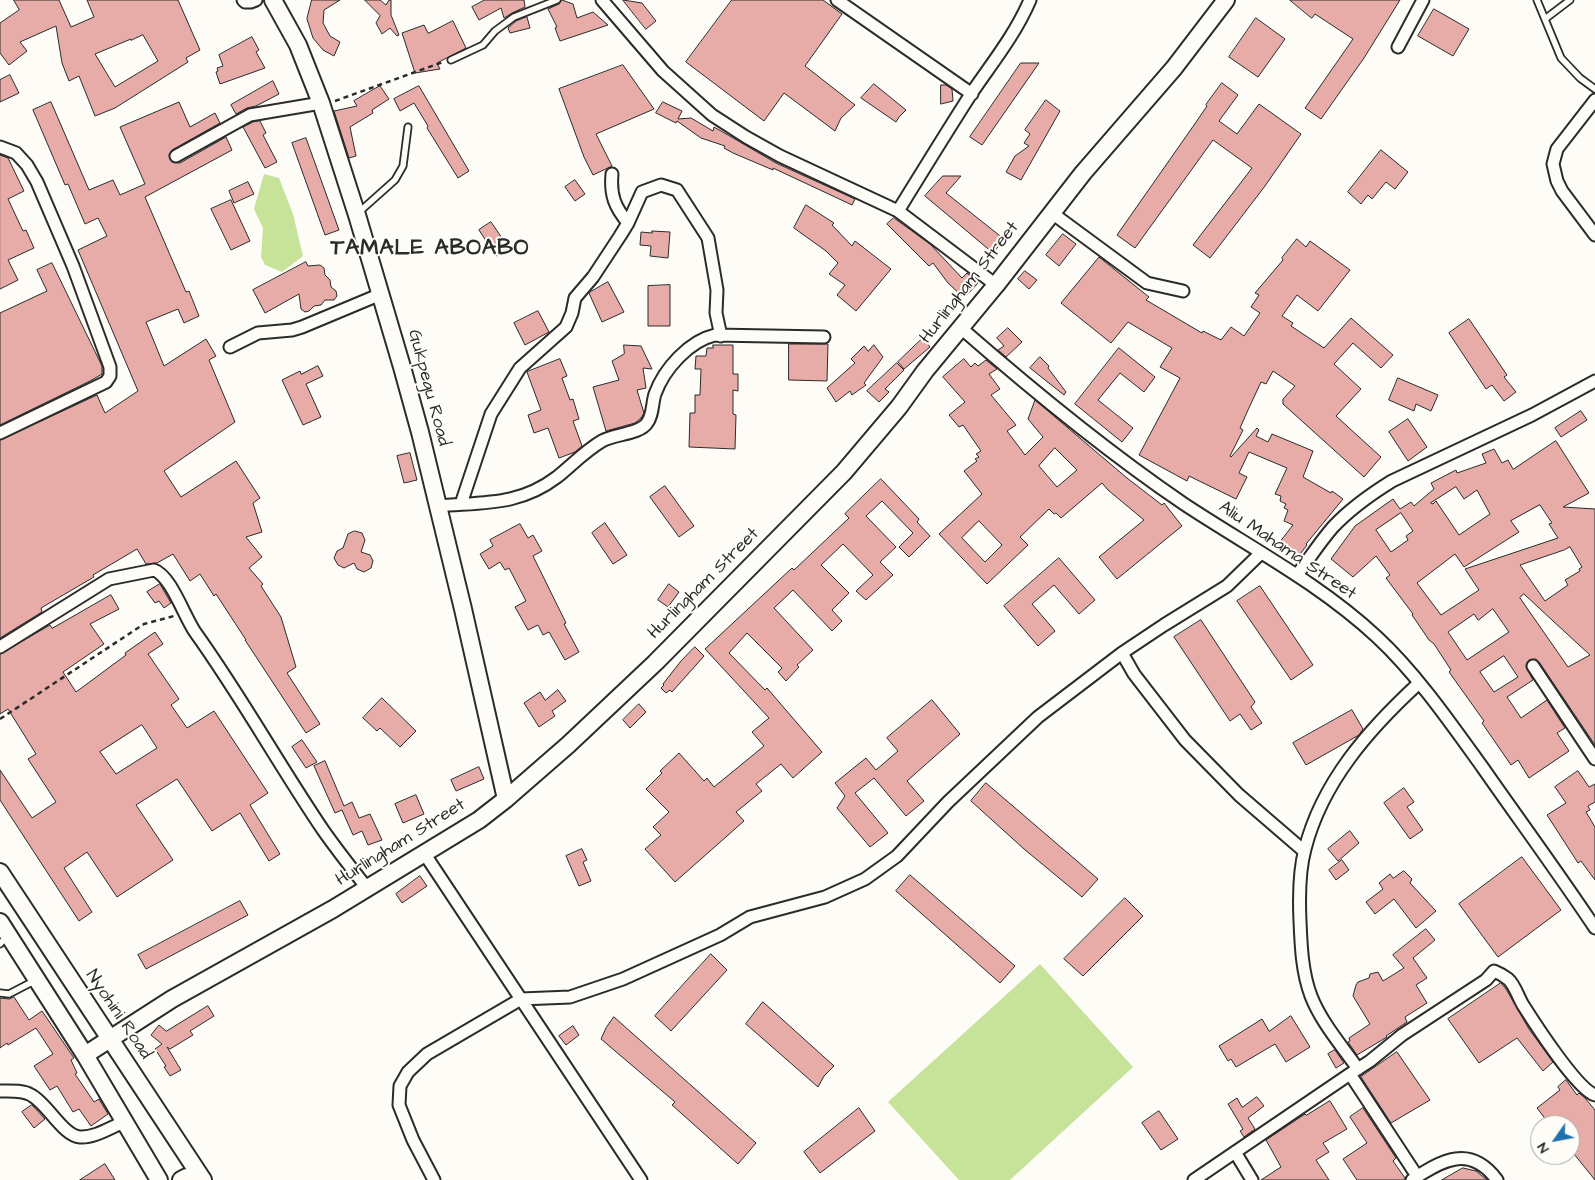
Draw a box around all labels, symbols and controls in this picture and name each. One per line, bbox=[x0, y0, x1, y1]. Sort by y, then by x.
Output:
street label: Hurlingham Street bbox=[916, 218, 1024, 348]
district label: TAMALE ABOABO bbox=[329, 236, 531, 262]
street label: Gukpegu Road bbox=[402, 328, 454, 448]
street label: Aliu Mahama Street bbox=[1214, 497, 1360, 605]
street label: Hurlingham Street bbox=[644, 524, 764, 644]
street label: Hurlingham Street bbox=[332, 794, 470, 892]
street label: Nyohini Road bbox=[80, 966, 156, 1064]
north arrow bbox=[1530, 1115, 1580, 1165]
text: N bbox=[1532, 1138, 1554, 1157]

